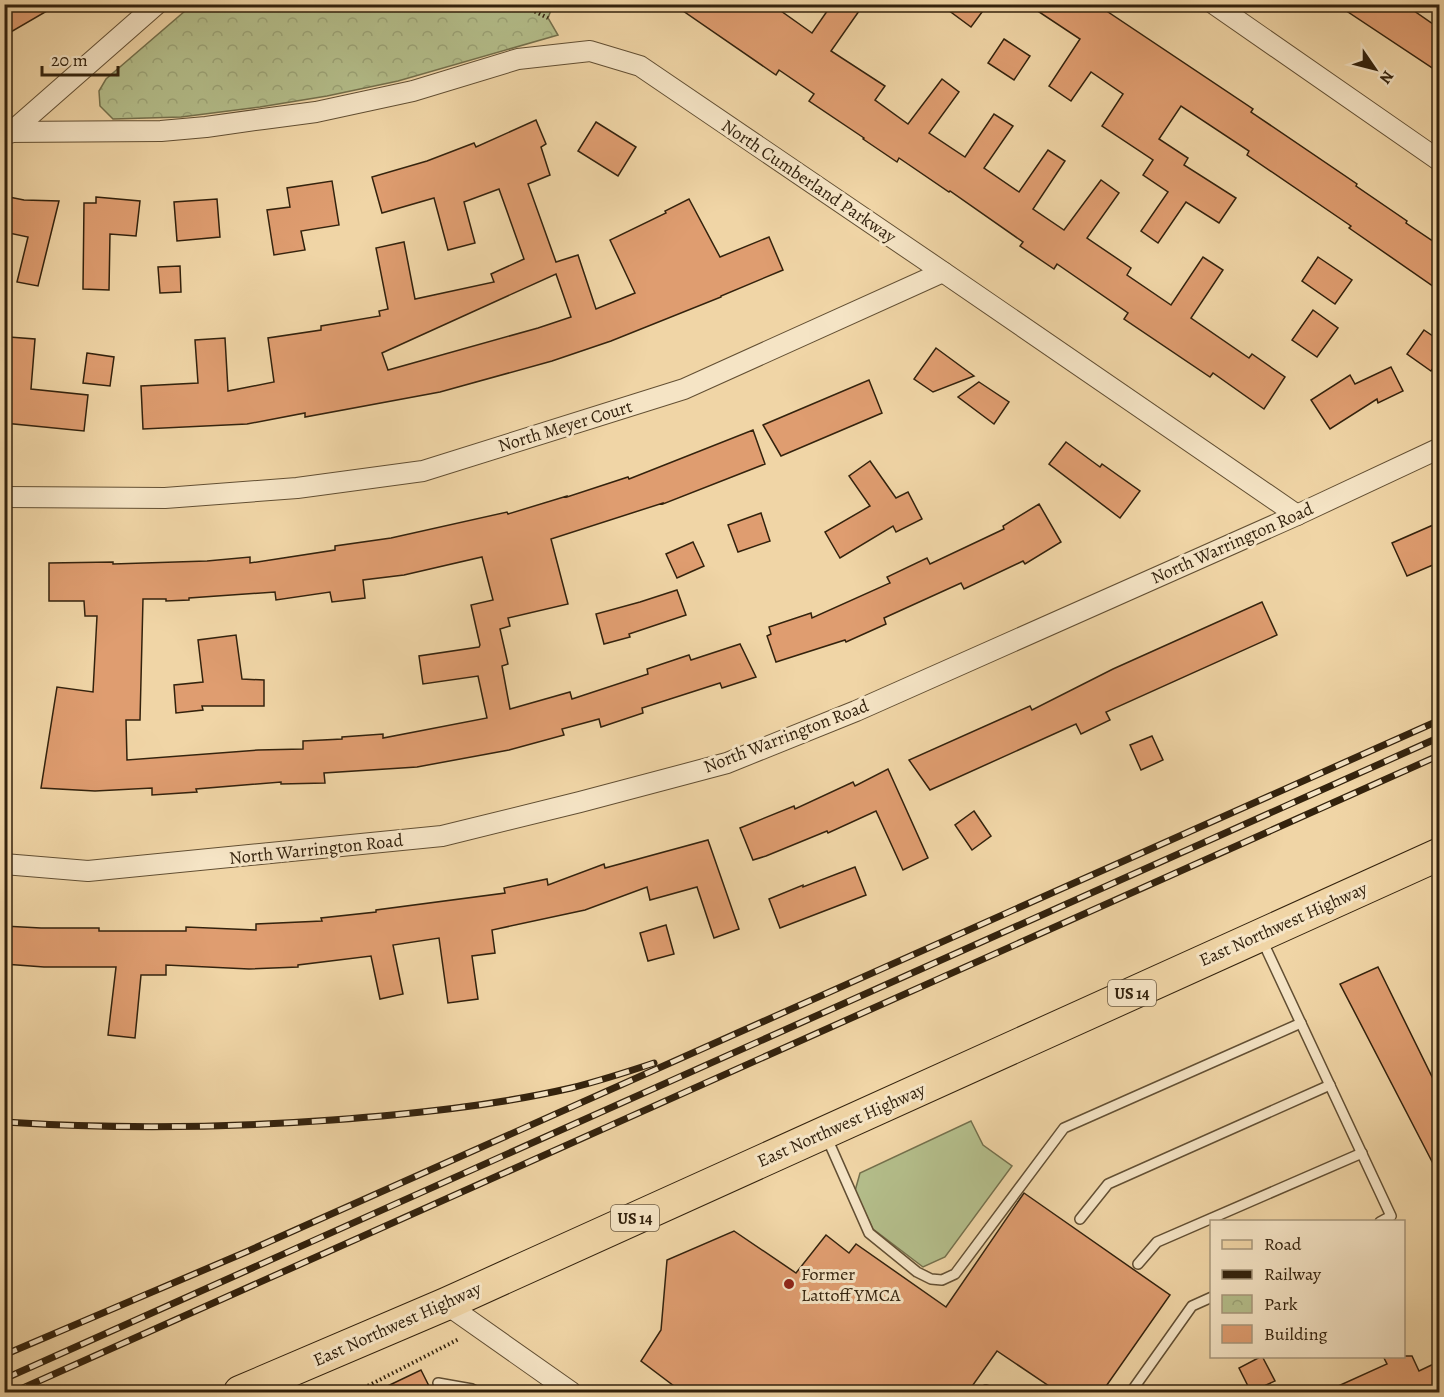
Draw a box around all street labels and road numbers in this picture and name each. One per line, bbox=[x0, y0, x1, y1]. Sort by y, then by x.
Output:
street label: North Cumberland Parkway bbox=[717, 114, 902, 249]
street label: North Meyer Court bbox=[495, 394, 635, 458]
street label: North Warrington Road bbox=[1147, 496, 1317, 590]
street label: North Warrington Road bbox=[700, 693, 872, 779]
street label: North Warrington Road bbox=[228, 828, 405, 870]
street label: East Northwest Highway bbox=[1195, 876, 1372, 972]
road number: US 14 bbox=[1108, 980, 1156, 1006]
street label: East Northwest Highway bbox=[753, 1077, 930, 1173]
road number: US 14 bbox=[611, 1205, 659, 1231]
street label: East Northwest Highway bbox=[309, 1276, 486, 1372]

